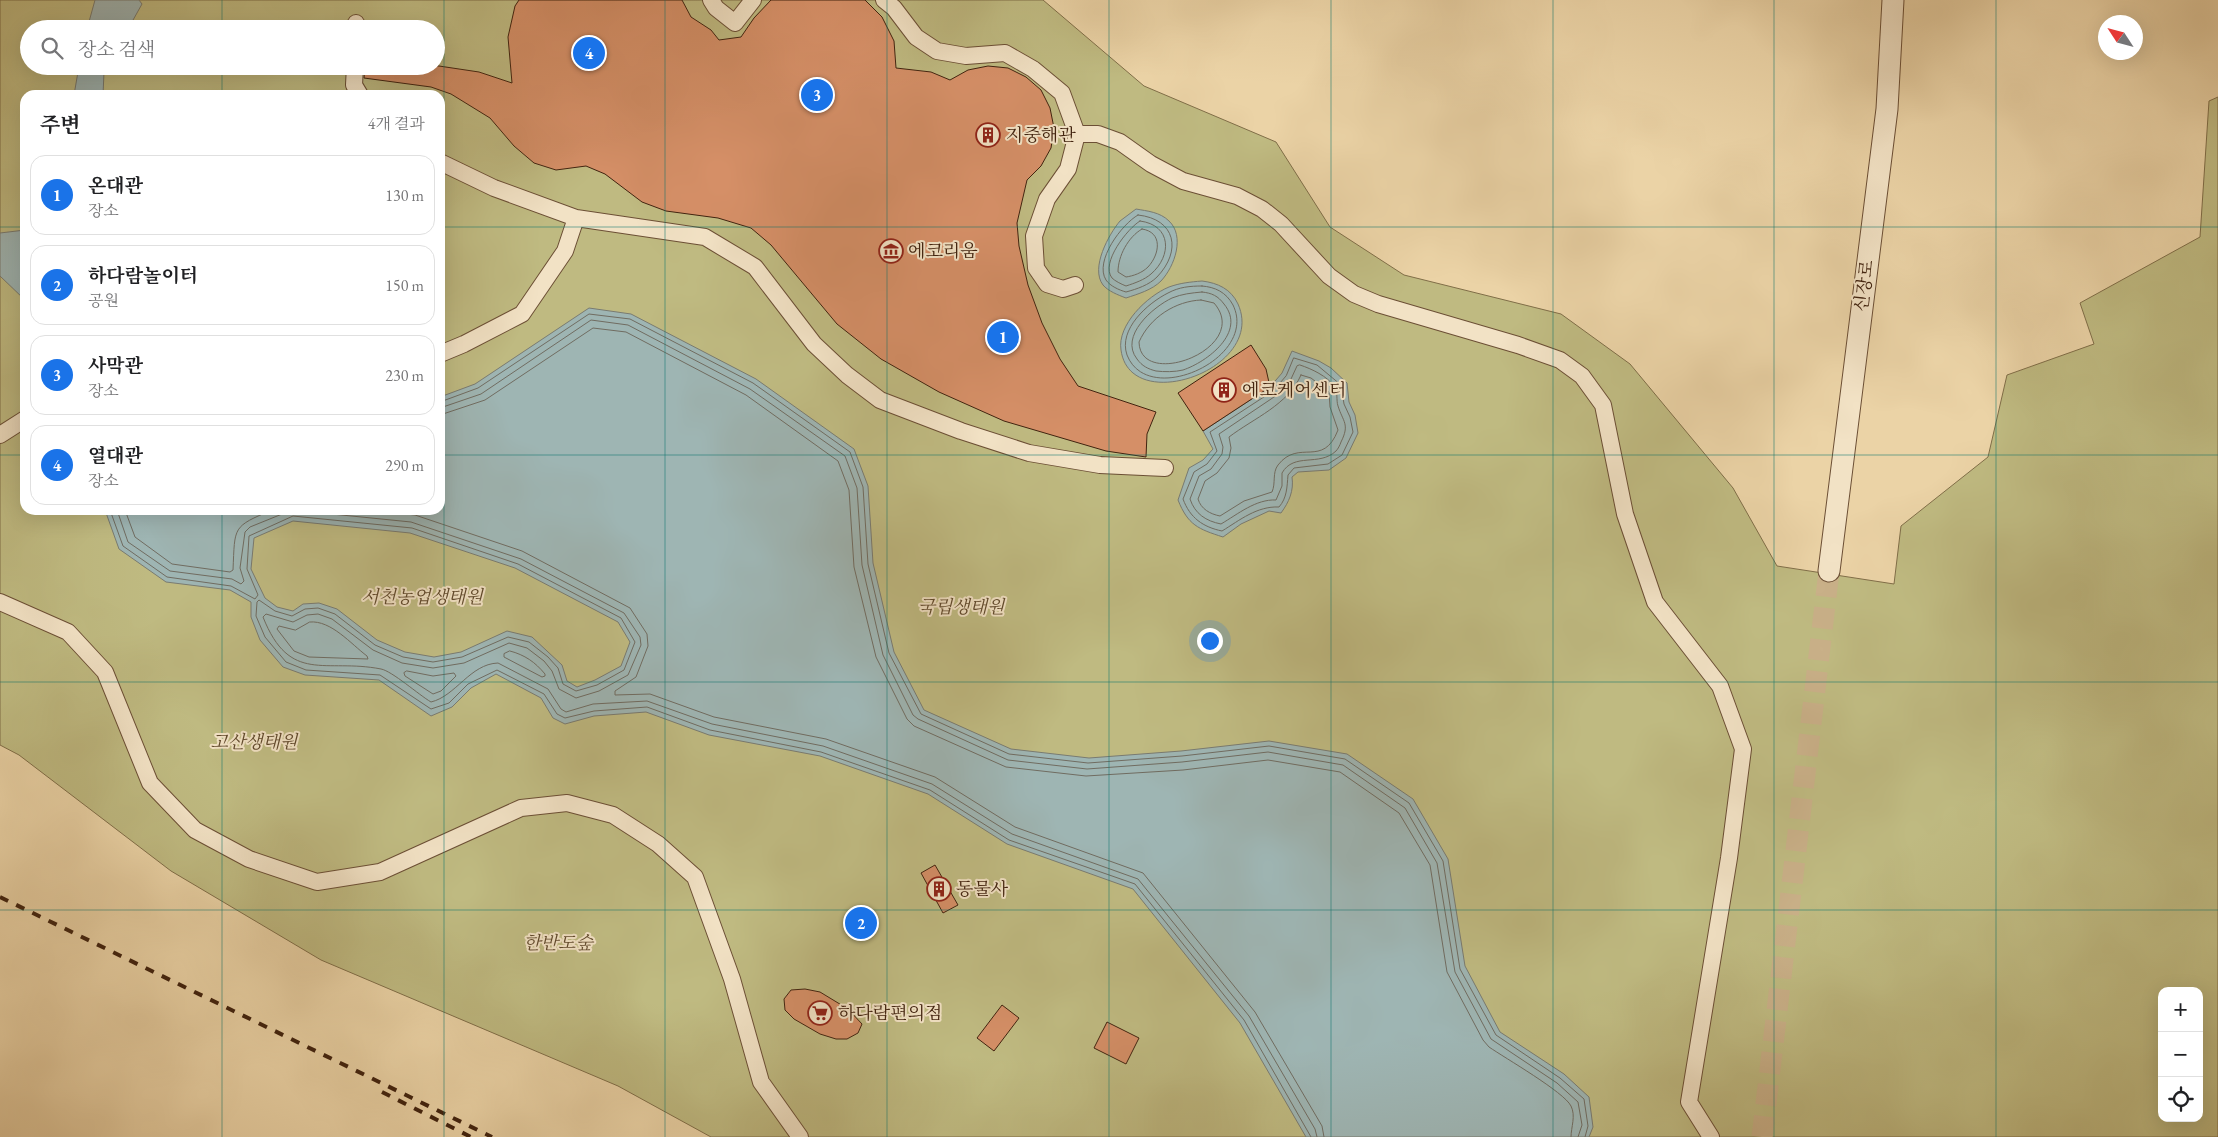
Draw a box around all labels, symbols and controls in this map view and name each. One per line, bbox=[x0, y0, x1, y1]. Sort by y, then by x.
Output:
north arrow bbox=[2098, 15, 2143, 60]
search box bbox=[20, 20, 445, 75]
icon: search bbox=[38, 34, 66, 62]
pin: 4 bbox=[573, 34, 605, 72]
text: 장소 검색 bbox=[78, 37, 155, 62]
pin: 3 bbox=[801, 76, 833, 114]
text: 주변 bbox=[40, 111, 81, 138]
text: 4개 결과 bbox=[368, 113, 425, 134]
building icon: 지중해관 bbox=[975, 122, 1001, 148]
place label: 지중해관 bbox=[1006, 123, 1076, 146]
text: 온대관 bbox=[88, 173, 143, 198]
text: 1 bbox=[53, 185, 61, 206]
text: 130 m bbox=[385, 185, 424, 206]
text: 장소 bbox=[88, 200, 119, 221]
museum icon: 에코리움 bbox=[878, 238, 904, 264]
place label: 에코리움 bbox=[908, 239, 978, 262]
street label: 신장로 bbox=[1849, 259, 1878, 313]
text: 하다람놀이터 bbox=[88, 263, 198, 288]
text: 2 bbox=[53, 275, 61, 296]
text: 150 m bbox=[385, 275, 424, 296]
text: 공원 bbox=[88, 290, 119, 311]
pin: 1 bbox=[987, 318, 1019, 356]
text: 사막관 bbox=[88, 353, 143, 378]
text: 3 bbox=[53, 365, 61, 386]
text: 230 m bbox=[385, 365, 424, 386]
building icon: 에코케어센터 bbox=[1211, 377, 1237, 403]
place label: 에코케어센터 bbox=[1242, 378, 1346, 401]
text: 장소 bbox=[88, 380, 119, 401]
text: 열대관 bbox=[88, 443, 143, 468]
text: 4 bbox=[53, 455, 61, 476]
text: 290 m bbox=[385, 455, 424, 476]
text: 장소 bbox=[88, 470, 119, 491]
park label: 서천농업생태원 bbox=[361, 585, 484, 608]
park label: 국립생태원 bbox=[918, 595, 1006, 618]
your location bbox=[1197, 628, 1223, 654]
park label: 고산생태원 bbox=[211, 730, 299, 753]
building icon: 동물사 bbox=[926, 876, 952, 902]
place label: 동물사 bbox=[956, 877, 1009, 900]
pin: 2 bbox=[845, 904, 877, 942]
park label: 한반도숲 bbox=[523, 931, 594, 954]
map controls bbox=[2158, 987, 2203, 1122]
button: + bbox=[2158, 987, 2203, 1032]
supermarket icon: 하다람편의점 bbox=[807, 1000, 833, 1026]
place label: 하다람편의점 bbox=[838, 1001, 942, 1024]
button: − bbox=[2158, 1032, 2203, 1077]
button: locate bbox=[2158, 1077, 2203, 1122]

